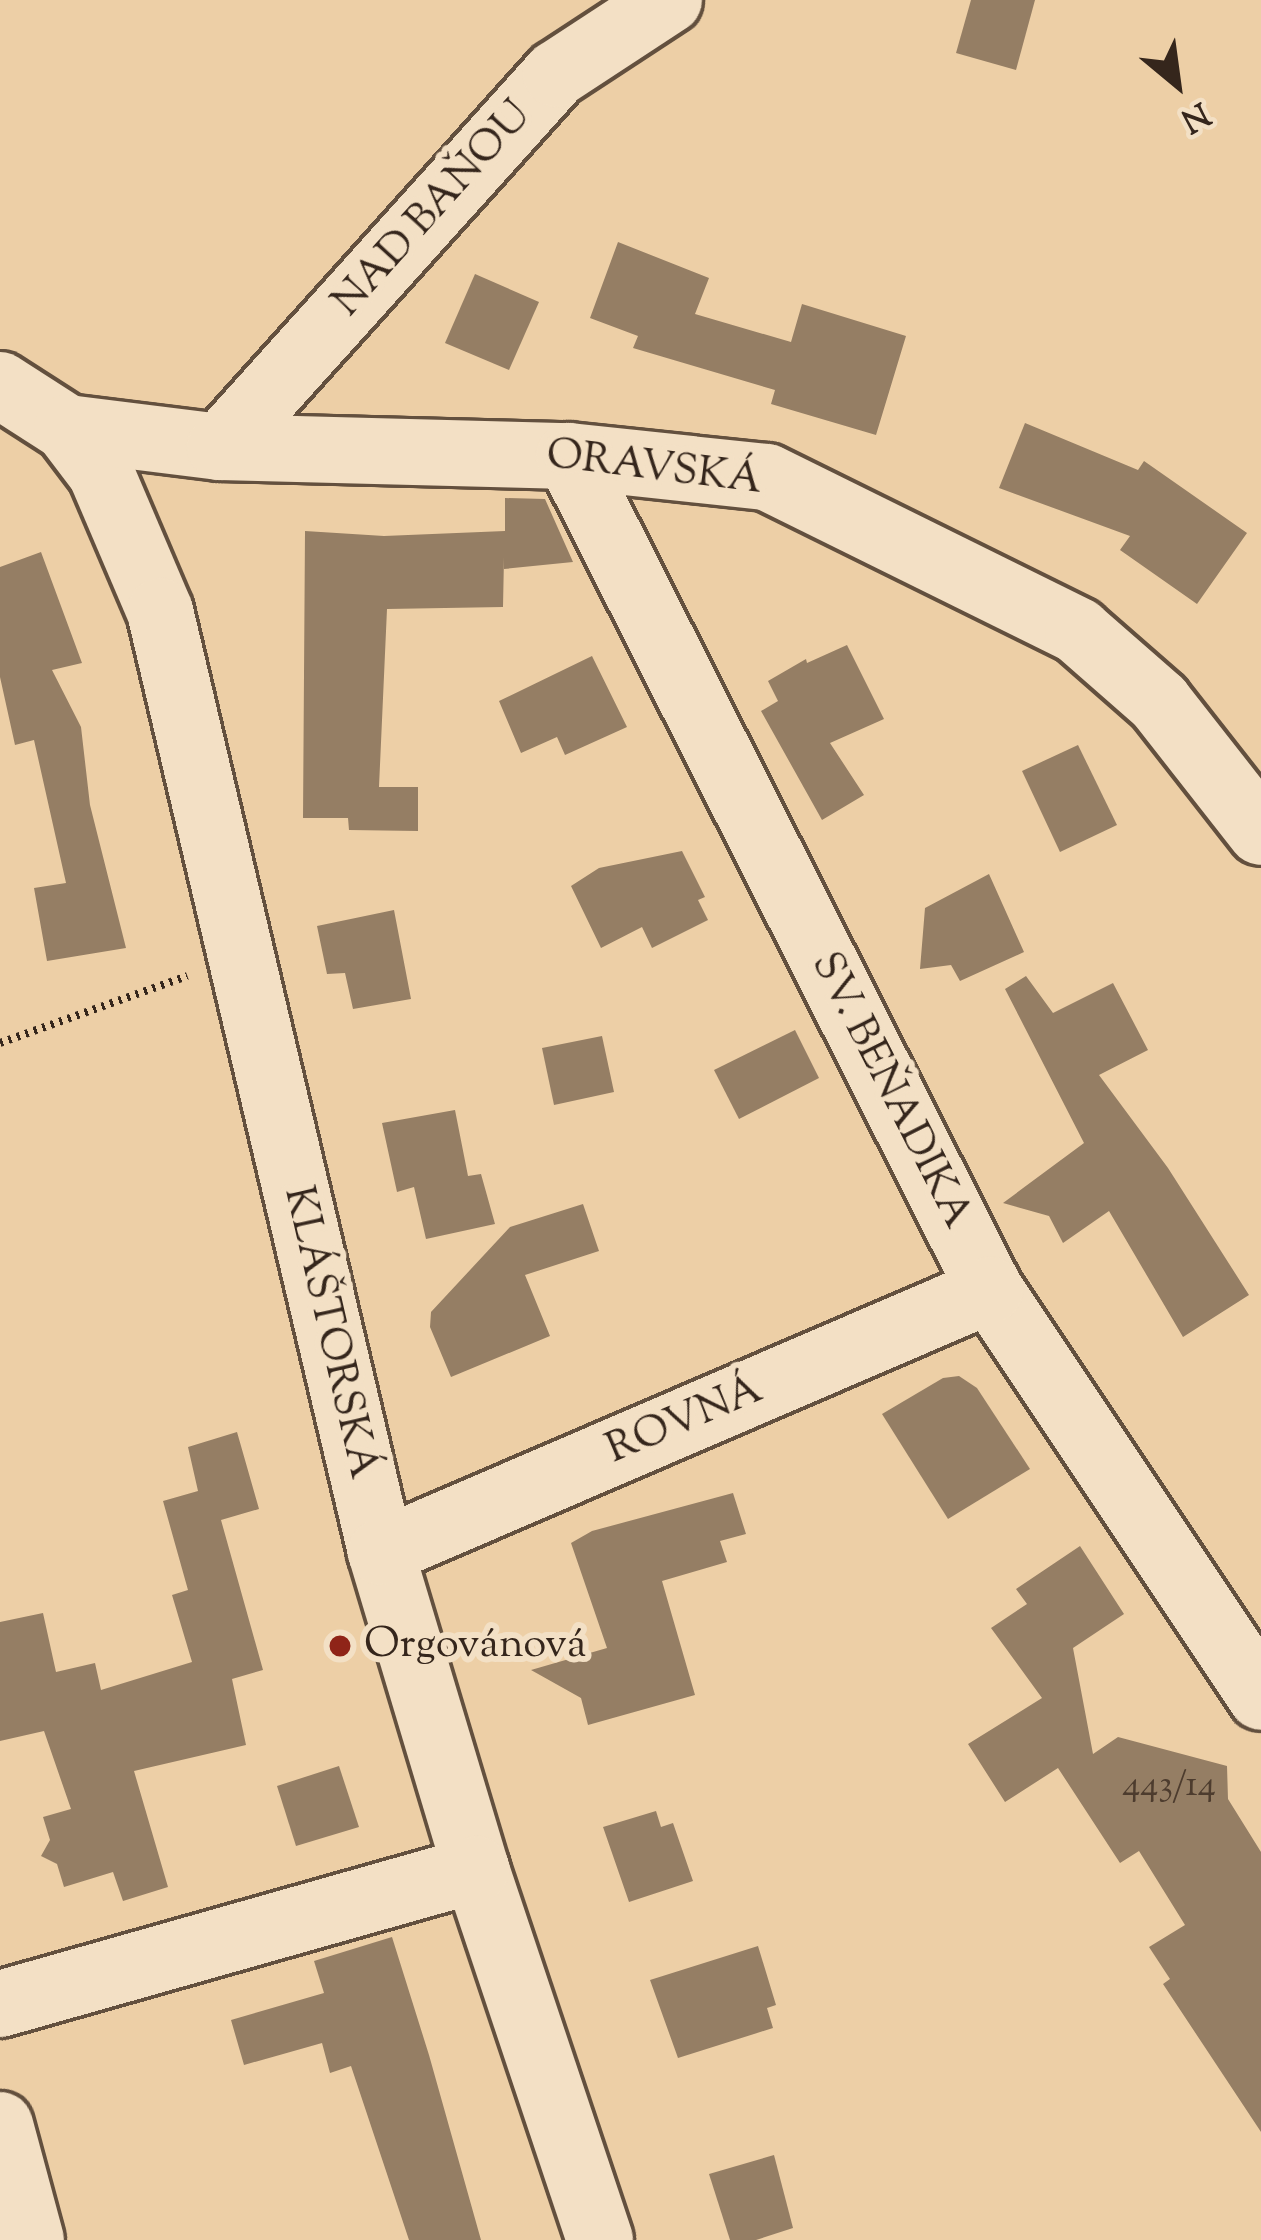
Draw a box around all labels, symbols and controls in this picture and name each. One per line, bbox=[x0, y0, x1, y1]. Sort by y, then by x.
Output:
north arrow bbox=[1117, 24, 1237, 144]
text: N bbox=[1171, 88, 1218, 143]
street label: NAD BAŇOU bbox=[323, 92, 543, 328]
street label: ORAVSKÁ bbox=[543, 431, 765, 507]
street label: SV. BEŇADIKA bbox=[799, 945, 981, 1237]
street label: KLÁŠTORSKÁ bbox=[271, 1182, 387, 1484]
street label: ROVNÁ bbox=[599, 1366, 771, 1476]
place label: Orgovánová bbox=[364, 1621, 586, 1671]
marker: Orgovánová bbox=[327, 1633, 353, 1659]
house number: 443/14 bbox=[1122, 1765, 1216, 1809]

